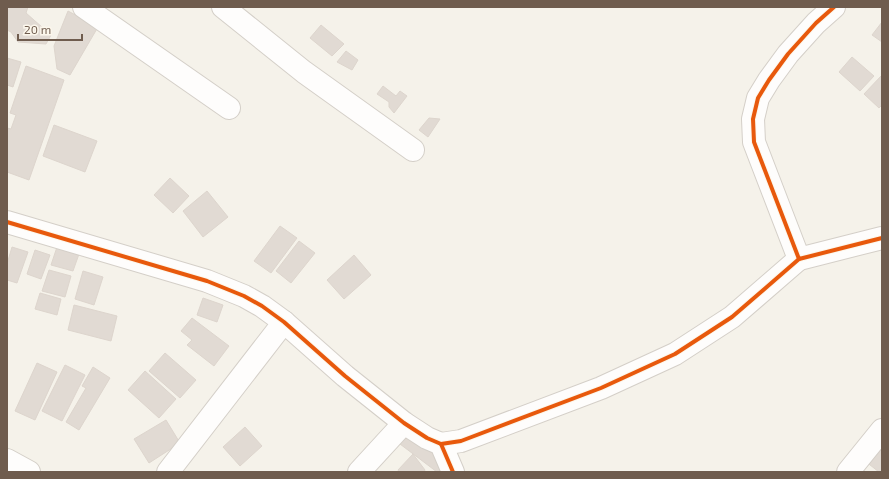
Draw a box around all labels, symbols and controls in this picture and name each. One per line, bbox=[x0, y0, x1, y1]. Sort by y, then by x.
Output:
scale bar bbox=[18, 16, 82, 42]
text: 20 m bbox=[24, 22, 51, 36]

